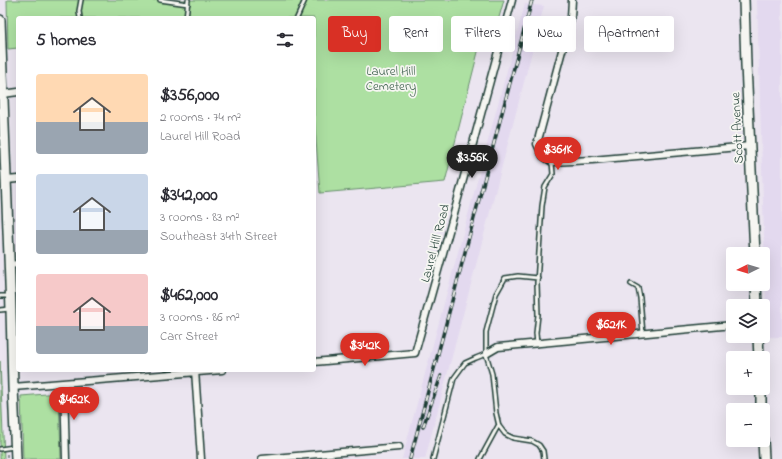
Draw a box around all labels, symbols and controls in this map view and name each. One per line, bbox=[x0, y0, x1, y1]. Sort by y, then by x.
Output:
chip: Buy bbox=[328, 16, 381, 52]
chip: Rent bbox=[389, 16, 443, 52]
chip: Filters bbox=[451, 16, 515, 52]
chip: New bbox=[523, 16, 576, 52]
chip: Apartment bbox=[584, 16, 674, 52]
text: 5 homes bbox=[36, 28, 96, 53]
icon: filters bbox=[274, 29, 296, 51]
park label: Laurel Hill Cemetery bbox=[366, 62, 416, 97]
text: $356,000 bbox=[160, 83, 219, 108]
icon: home bbox=[68, 90, 116, 138]
street label: Scott Avenue bbox=[726, 91, 749, 164]
text: 2 rooms · 74 m² bbox=[160, 108, 241, 127]
text: Laurel Hill Road bbox=[160, 127, 240, 146]
pin: $361K bbox=[530, 137, 586, 171]
text: $361K bbox=[543, 140, 573, 159]
pin: $356K bbox=[444, 145, 500, 179]
text: $356K bbox=[456, 148, 488, 167]
text: $342,000 bbox=[160, 183, 218, 208]
icon: home bbox=[68, 190, 116, 238]
street label: Laurel Hill Road bbox=[416, 201, 455, 285]
text: 3 rooms · 83 m² bbox=[160, 208, 240, 227]
text: Southeast 34th Street bbox=[160, 227, 277, 246]
north arrow bbox=[726, 247, 770, 291]
map controls bbox=[726, 247, 770, 447]
text: $462,000 bbox=[160, 283, 218, 308]
icon: home bbox=[68, 290, 116, 338]
button: layers bbox=[726, 299, 770, 343]
text: 3 rooms · 86 m² bbox=[160, 308, 240, 327]
pin: $621K bbox=[583, 312, 639, 346]
text: $621K bbox=[596, 315, 626, 334]
text: Carr Street bbox=[160, 327, 218, 346]
pin: $342K bbox=[337, 333, 393, 367]
text: $342K bbox=[349, 336, 381, 355]
button: + bbox=[726, 351, 770, 395]
pin: $462K bbox=[46, 387, 102, 421]
text: $462K bbox=[58, 390, 90, 409]
button: − bbox=[726, 403, 770, 447]

